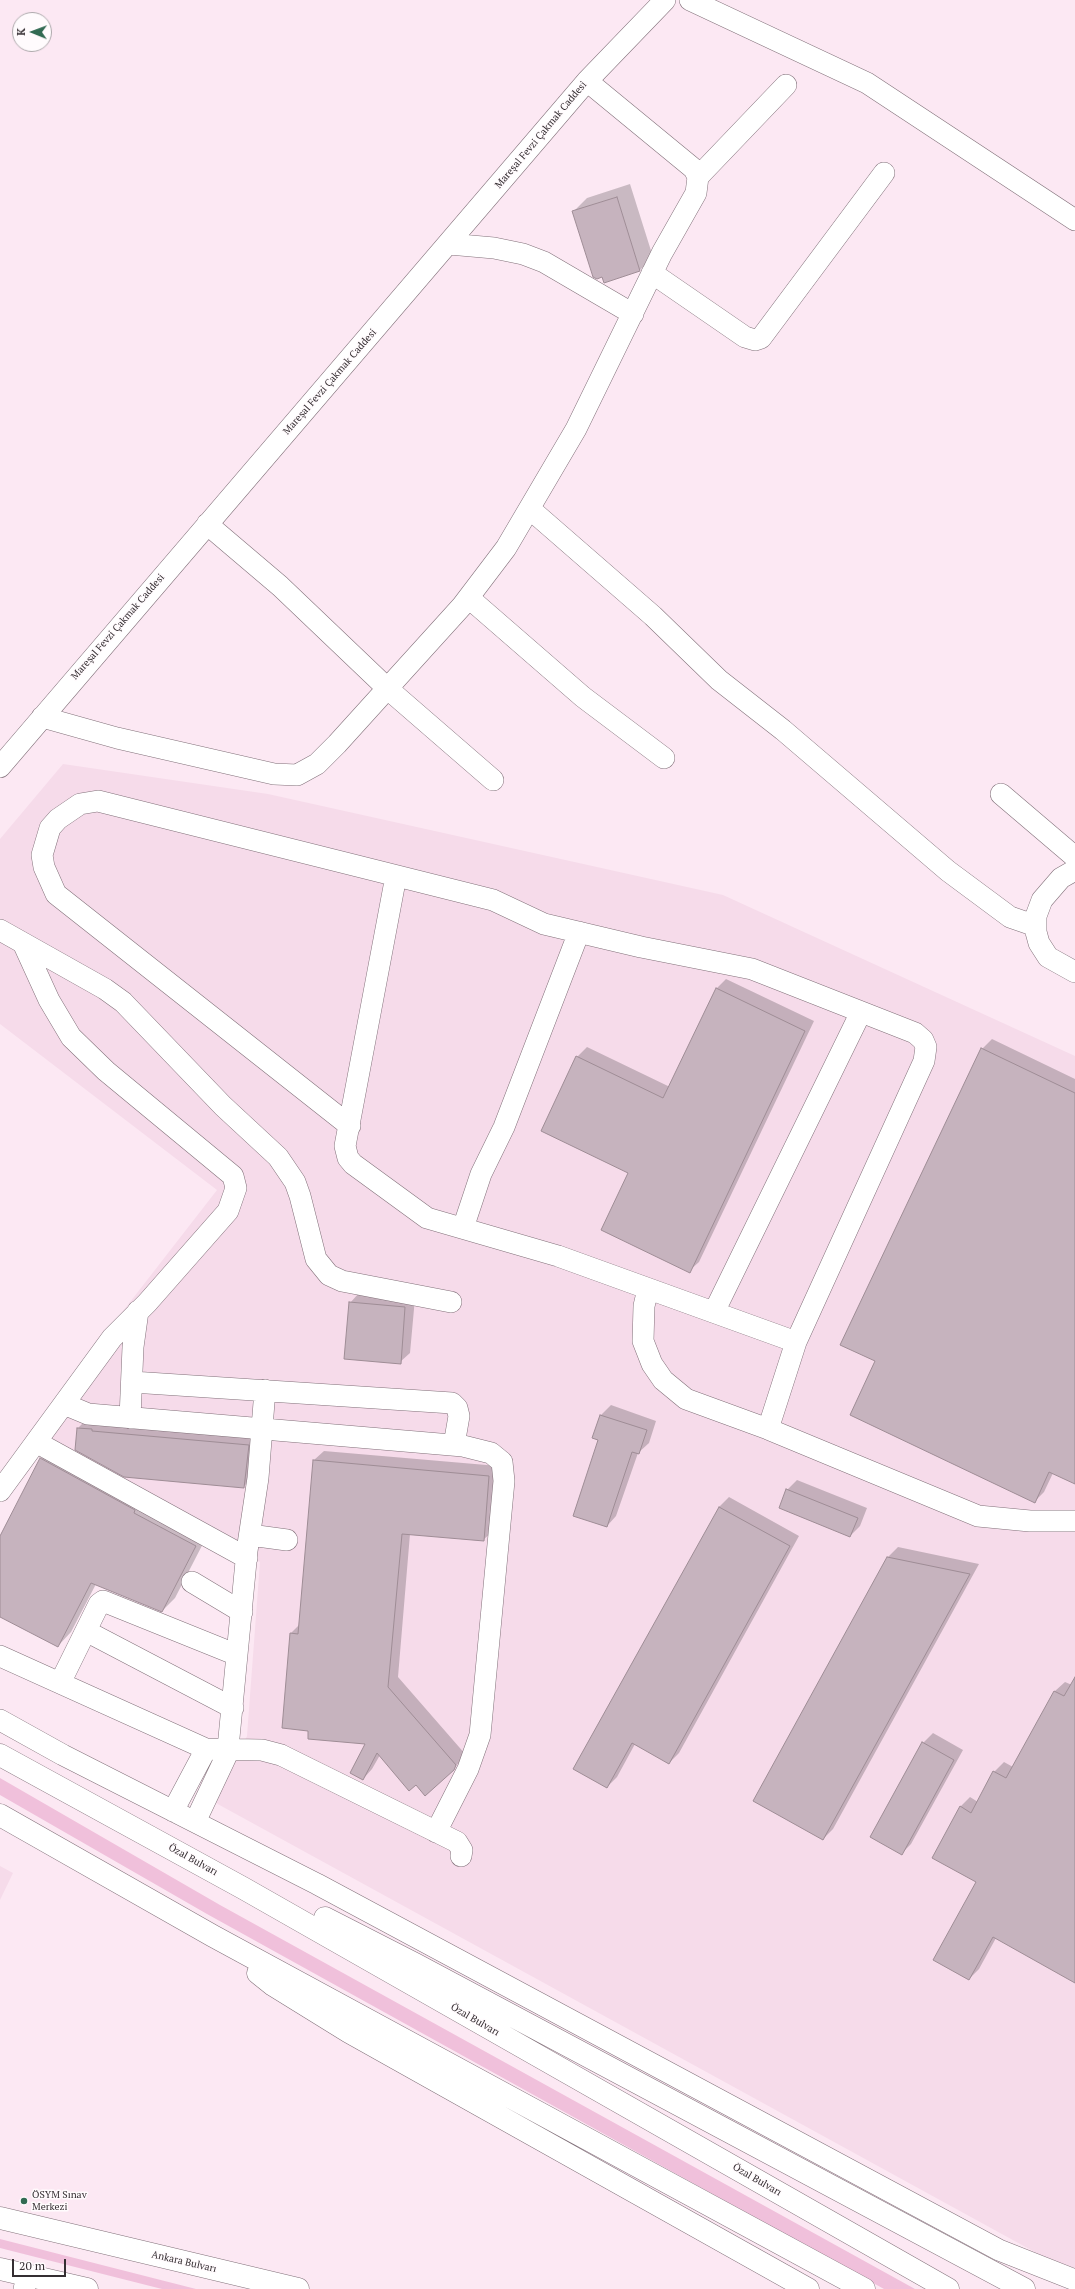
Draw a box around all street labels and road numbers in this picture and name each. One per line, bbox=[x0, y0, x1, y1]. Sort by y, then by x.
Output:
street label: Mareşal Fevzi Çakmak Caddesi bbox=[493, 79, 589, 191]
street label: Mareşal Fevzi Çakmak Caddesi bbox=[281, 327, 379, 437]
street label: Mareşal Fevzi Çakmak Caddesi bbox=[69, 572, 167, 682]
street label: Özal Bulvarı bbox=[166, 1842, 220, 1878]
street label: Özal Bulvarı bbox=[448, 2001, 502, 2039]
street label: Özal Bulvarı bbox=[730, 2161, 784, 2199]
street label: Ankara Bulvarı bbox=[150, 2249, 218, 2275]

